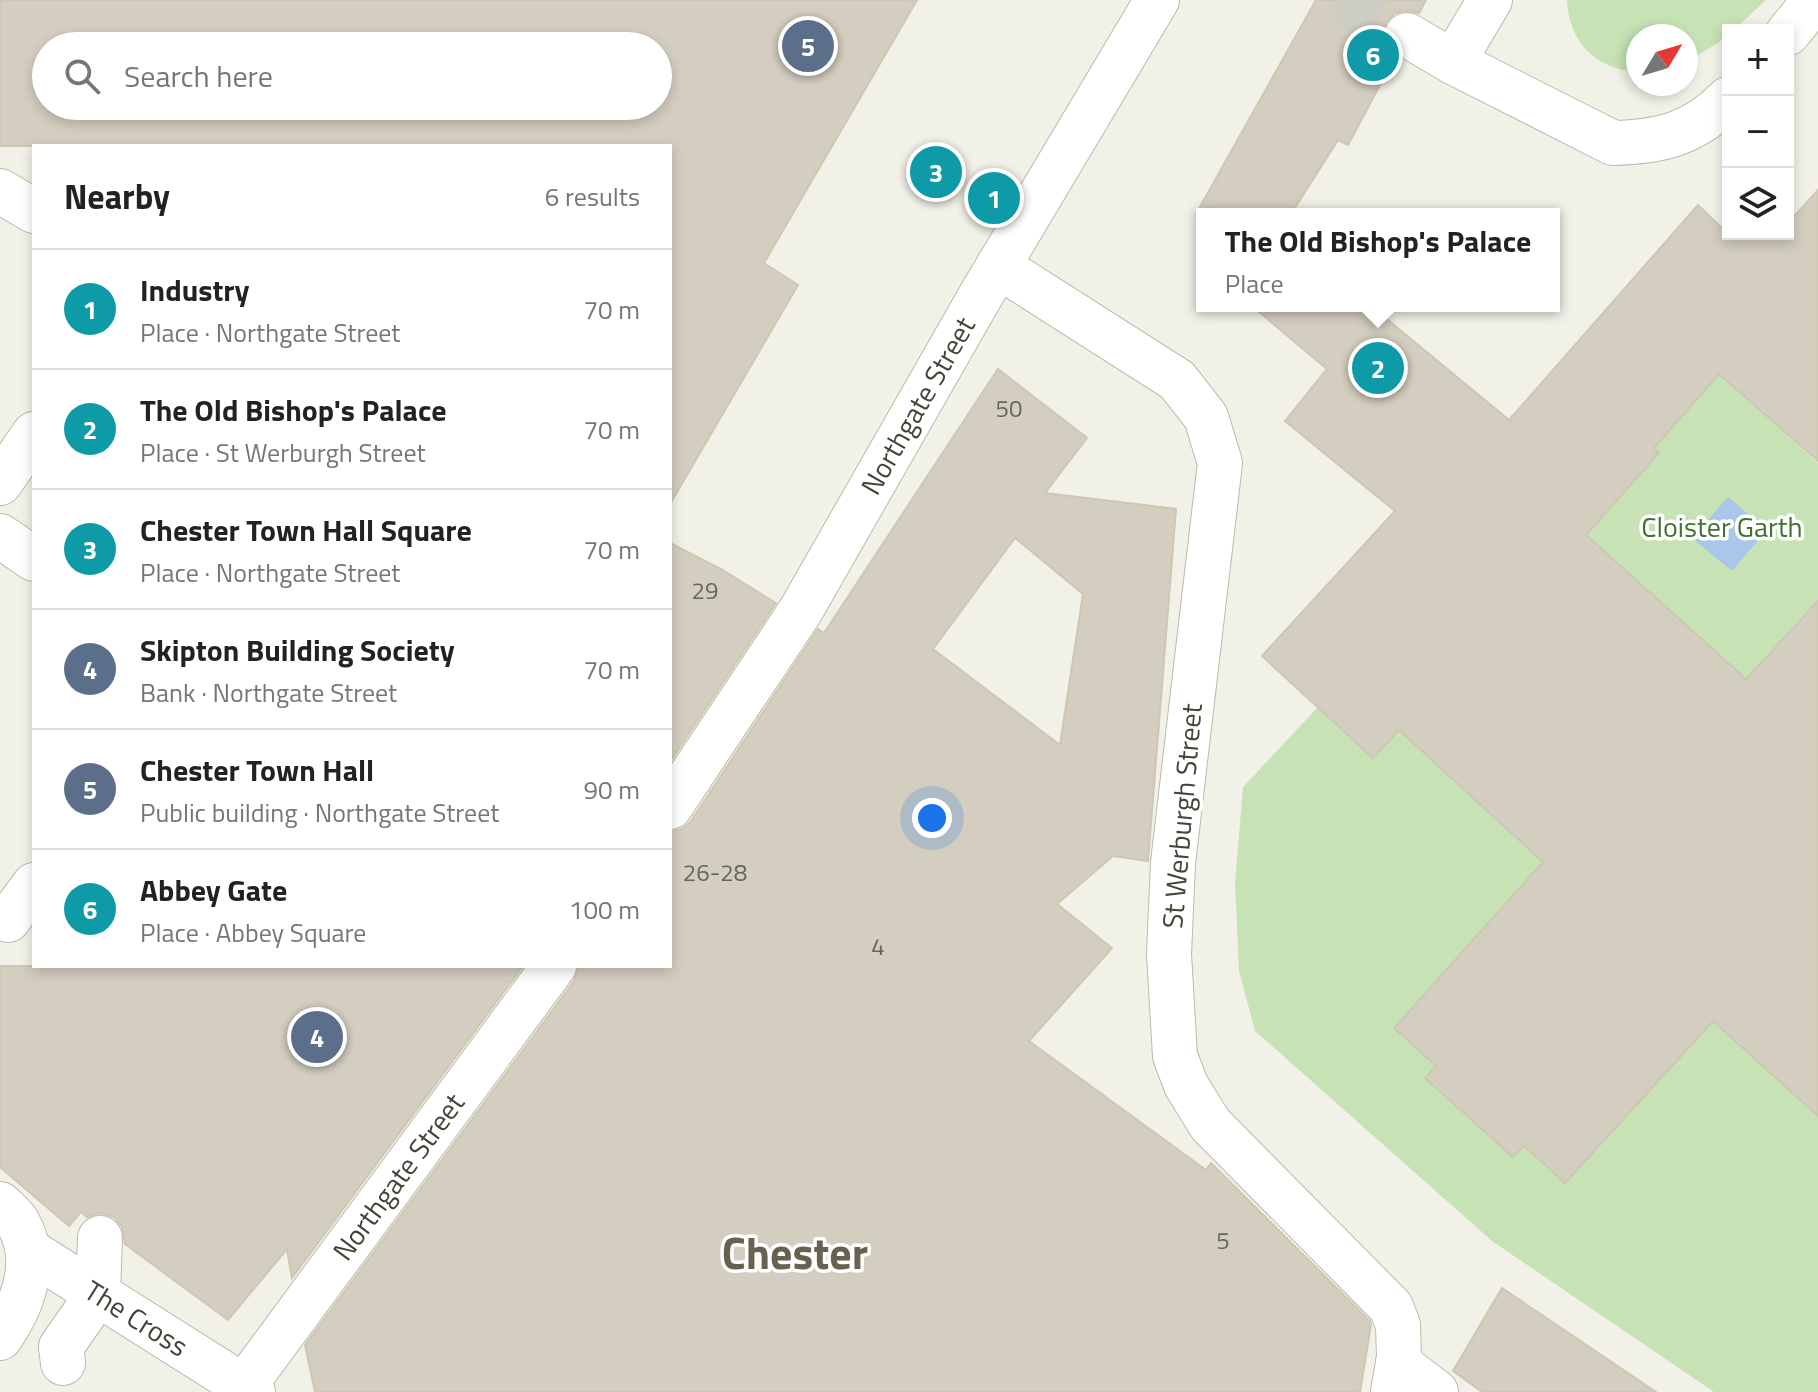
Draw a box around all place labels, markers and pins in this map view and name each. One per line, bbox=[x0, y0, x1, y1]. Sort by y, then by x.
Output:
pin: 5 bbox=[782, 16, 834, 76]
pin: 6 bbox=[1347, 25, 1399, 85]
pin: 3 bbox=[910, 142, 962, 202]
pin: 1 bbox=[968, 168, 1020, 228]
pin: 2 bbox=[1352, 338, 1404, 398]
pin: 4 bbox=[291, 1007, 343, 1067]

